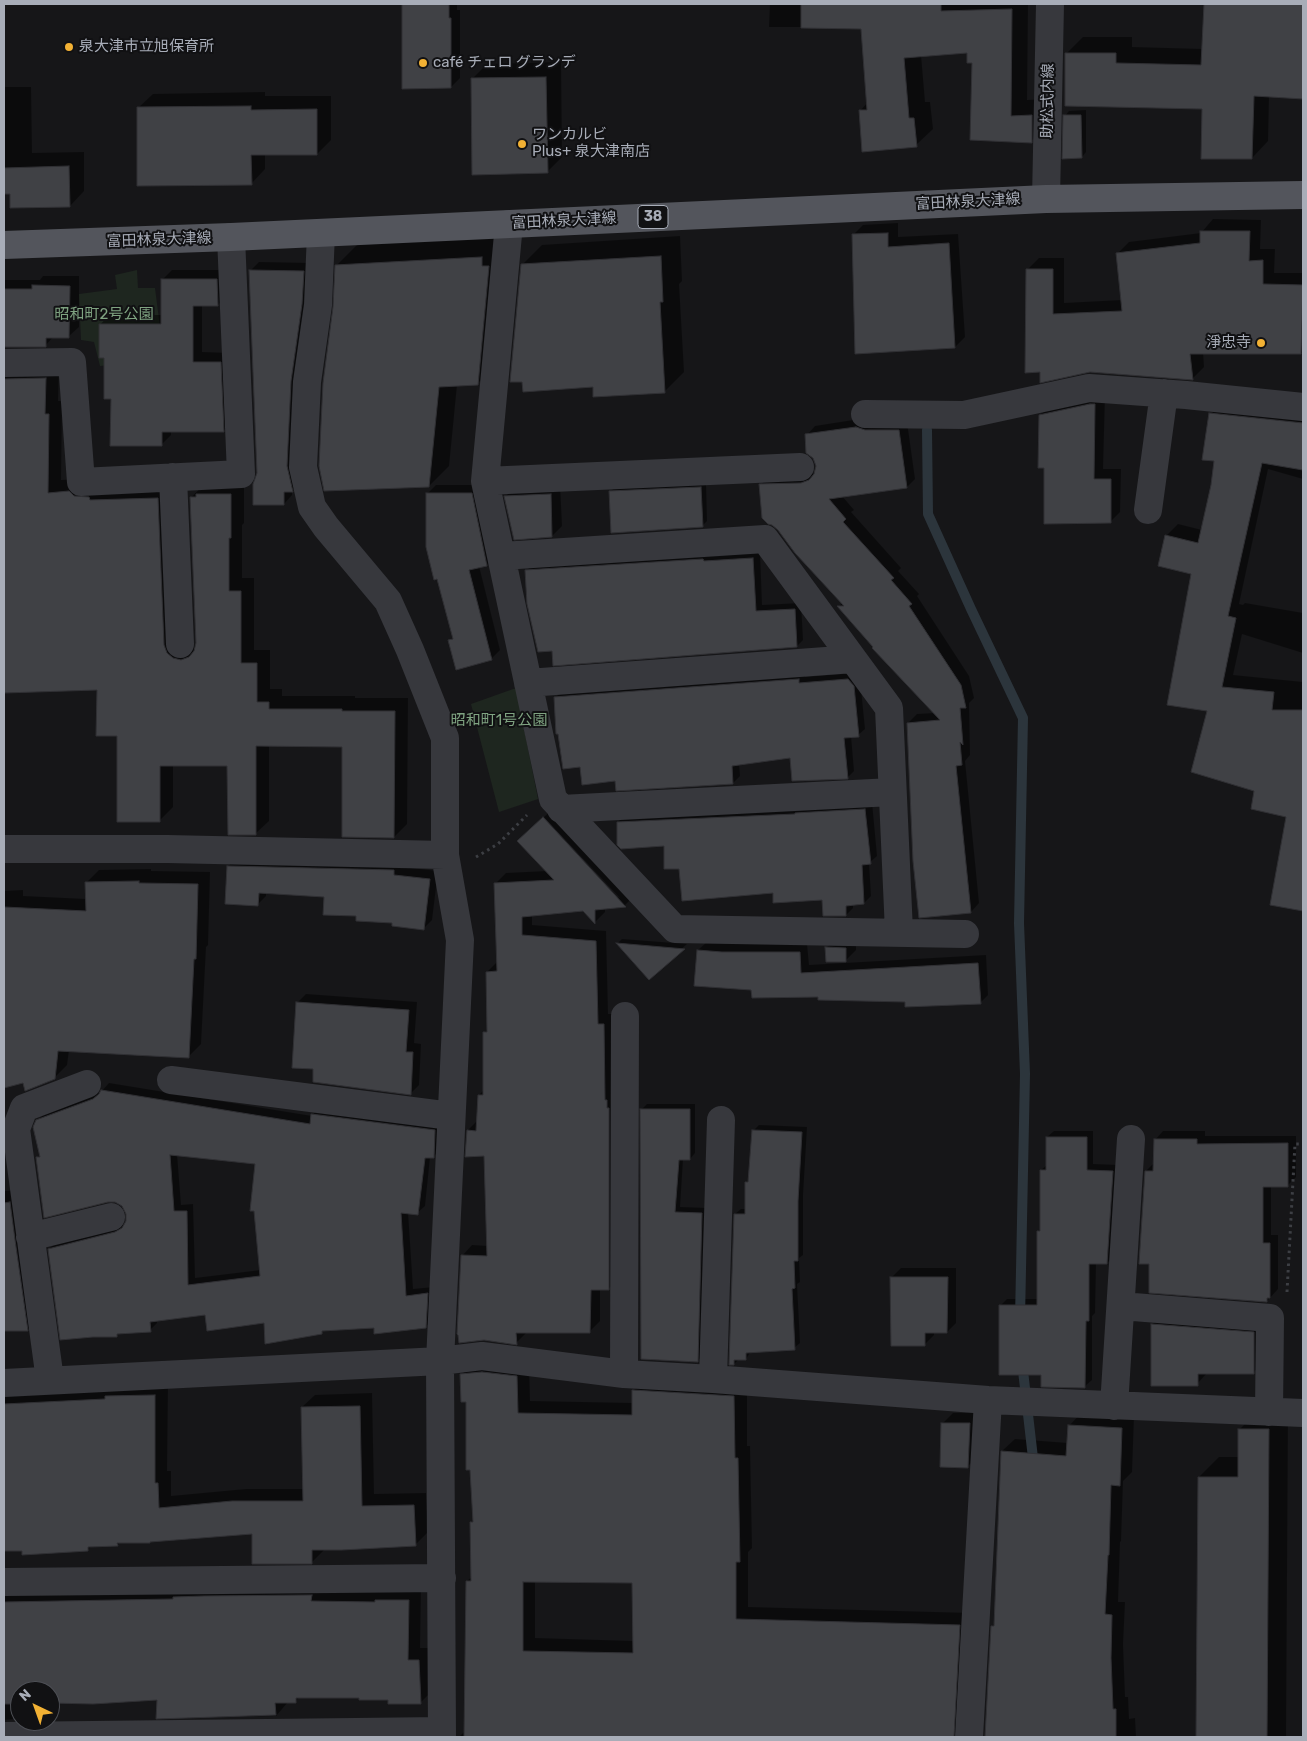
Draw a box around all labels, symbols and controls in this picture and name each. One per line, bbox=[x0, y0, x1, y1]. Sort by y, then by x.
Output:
place label: 泉大津市立旭保育所 bbox=[79, 38, 214, 56]
marker: 泉大津市立旭保育所 bbox=[63, 41, 75, 53]
place label: café チェロ グランデ bbox=[433, 54, 576, 72]
marker: café チェロ グランデ bbox=[417, 57, 429, 69]
street label: 助松式内線 bbox=[1038, 63, 1058, 139]
place label: ワンカルビ Plus+ 泉大津南店 bbox=[532, 126, 650, 161]
marker: ワンカルビ Plus+ 泉大津南店 bbox=[516, 138, 528, 150]
street label: 富田林泉大津線 bbox=[915, 190, 1021, 214]
road number: 38 bbox=[638, 206, 668, 228]
street label: 富田林泉大津線 bbox=[511, 209, 617, 233]
street label: 富田林泉大津線 bbox=[106, 229, 212, 251]
park label: 昭和町2号公園 bbox=[55, 306, 153, 324]
place label: 淨忠寺 bbox=[1206, 334, 1251, 352]
marker: 淨忠寺 bbox=[1255, 337, 1267, 349]
park label: 昭和町1号公園 bbox=[451, 712, 547, 730]
north arrow bbox=[10, 1681, 60, 1731]
text: N bbox=[16, 1686, 35, 1705]

